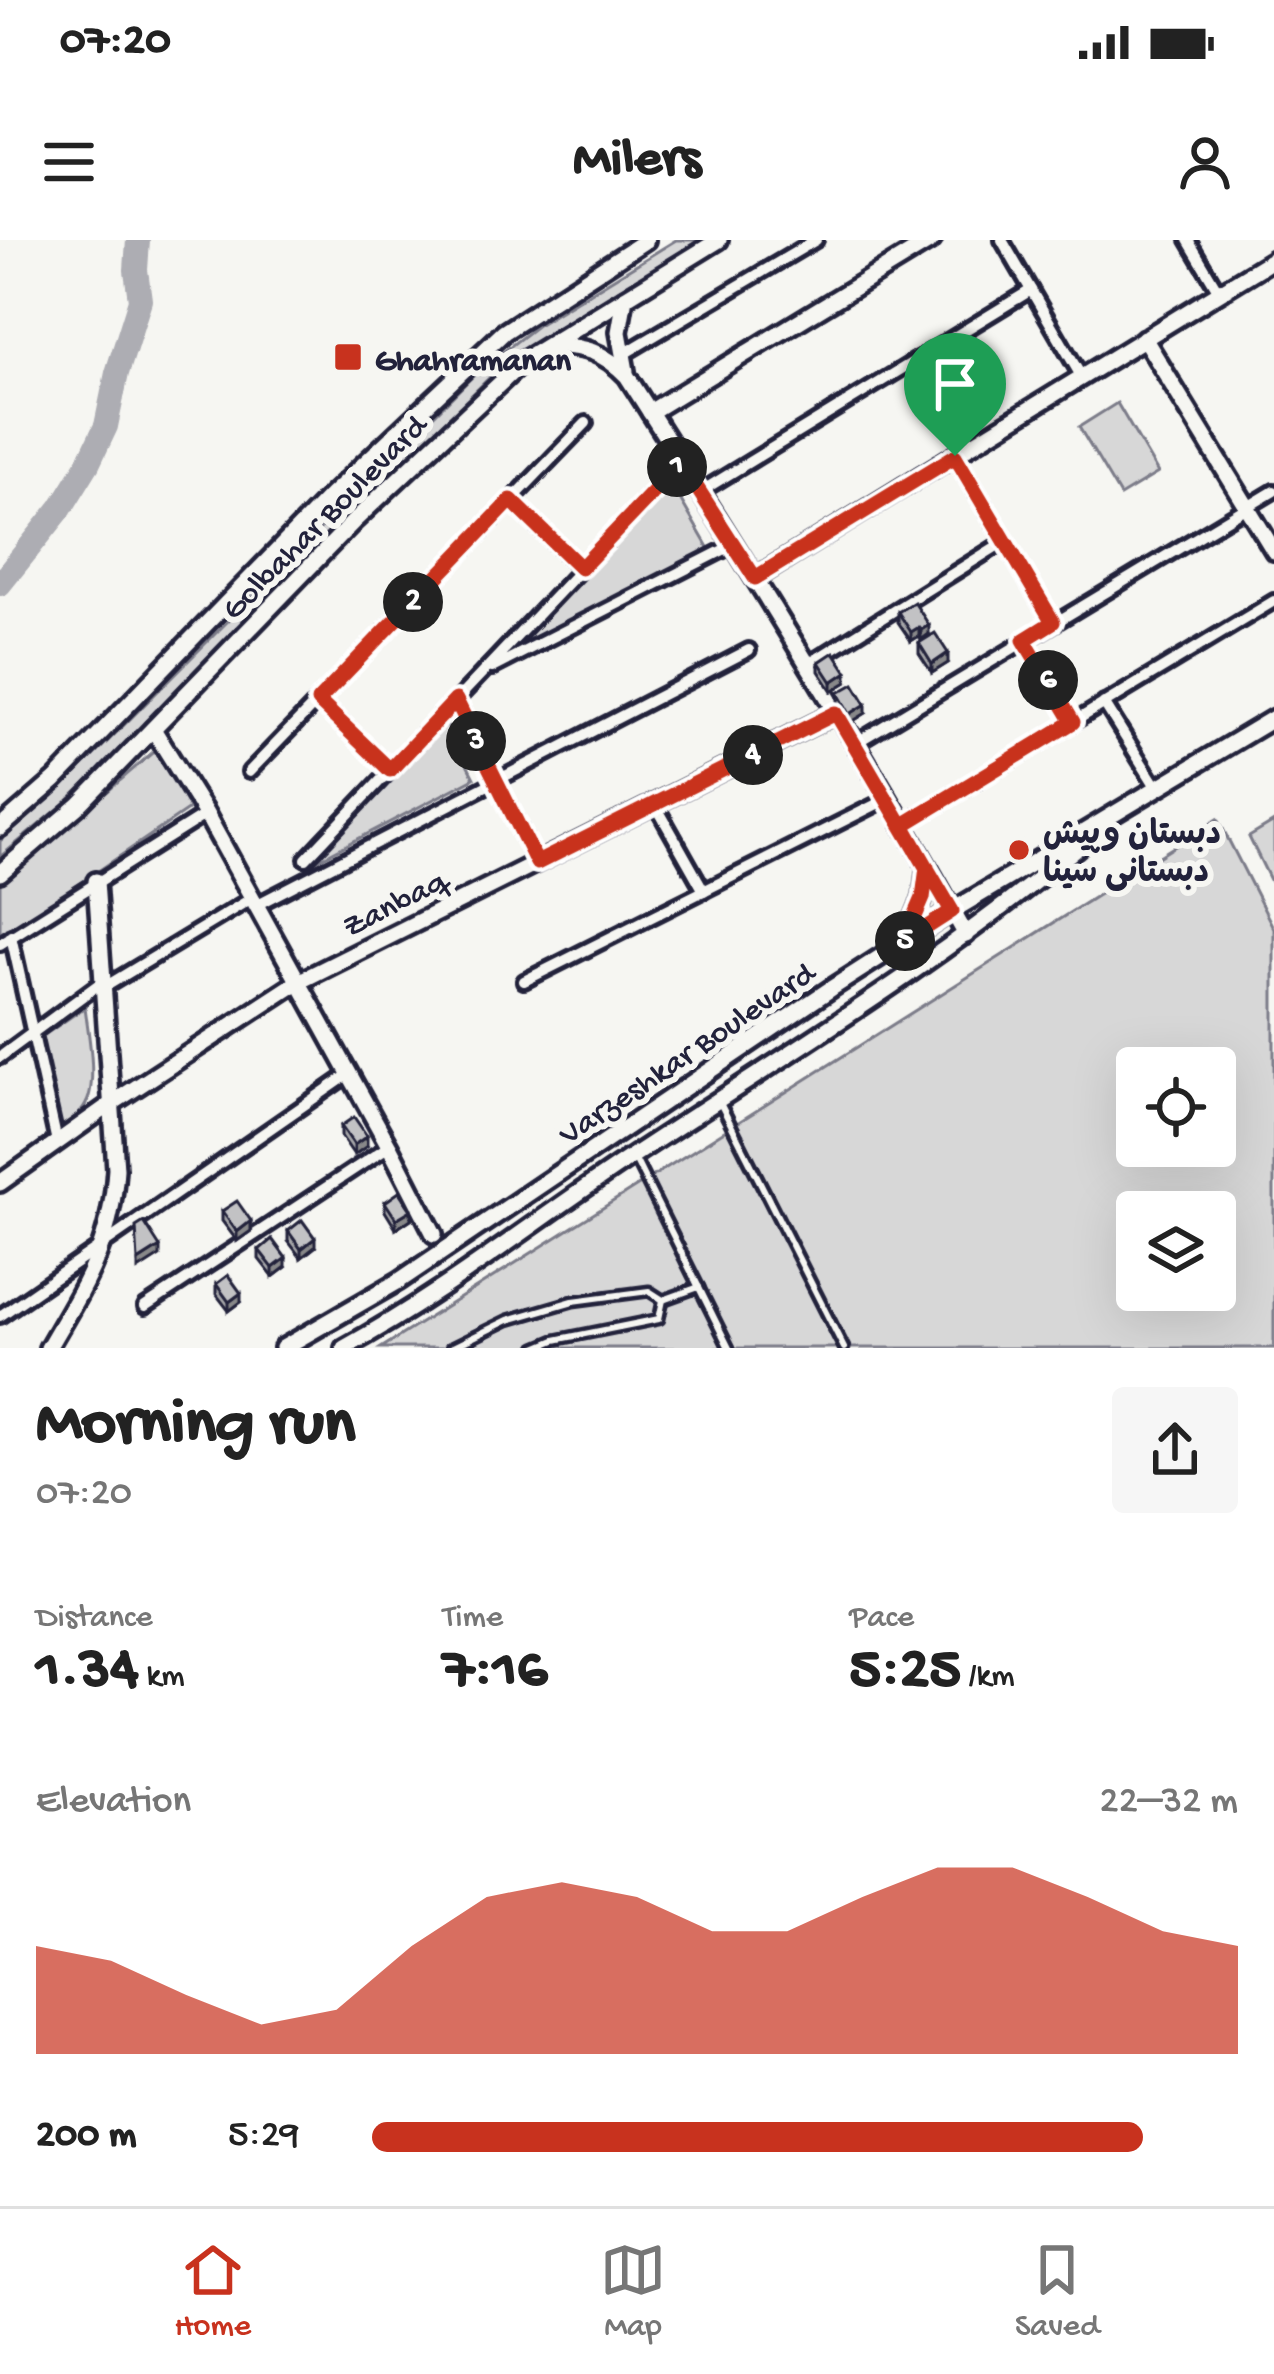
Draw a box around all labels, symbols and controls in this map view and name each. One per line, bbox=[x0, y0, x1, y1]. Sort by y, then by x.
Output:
text: 07:20 bbox=[60, 16, 171, 69]
icon: menu bbox=[36, 129, 102, 195]
icon: person bbox=[1172, 129, 1238, 195]
text: Milers bbox=[573, 130, 701, 194]
pin bbox=[904, 333, 1006, 456]
marker: Ghahramanan bbox=[332, 341, 364, 373]
place label: Ghahramanan bbox=[375, 344, 571, 382]
icon: arrive bbox=[922, 351, 988, 417]
street label: Golbahar Boulevard bbox=[216, 407, 438, 630]
pin: 1 bbox=[647, 437, 707, 497]
text: 1 bbox=[670, 448, 684, 486]
pin: 2 bbox=[383, 572, 443, 632]
text: 2 bbox=[405, 583, 421, 621]
pin: 6 bbox=[1018, 650, 1078, 710]
text: 6 bbox=[1040, 661, 1056, 699]
pin: 3 bbox=[446, 711, 506, 771]
text: 3 bbox=[467, 722, 485, 760]
pin: 4 bbox=[723, 725, 783, 785]
text: 4 bbox=[745, 736, 761, 774]
place label: دبستان وپیش دبستانی سینا bbox=[1043, 817, 1221, 894]
marker: دبستان وپیش دبستانی سینا bbox=[1006, 837, 1032, 863]
street label: Zanbaq bbox=[338, 862, 458, 948]
pin: 5 bbox=[875, 911, 935, 971]
text: 5 bbox=[896, 922, 914, 960]
street label: Varzeshkar Boulevard bbox=[553, 955, 826, 1156]
map controls bbox=[1116, 1047, 1236, 1311]
button: locate bbox=[1116, 1047, 1236, 1167]
button: layers bbox=[1116, 1191, 1236, 1311]
button: share bbox=[1112, 1387, 1238, 1513]
text: Morning run bbox=[36, 1388, 355, 1466]
text: 07:20 bbox=[36, 1472, 132, 1518]
text: Distance bbox=[36, 1600, 153, 1638]
text: Time bbox=[443, 1600, 503, 1638]
text: Pace bbox=[849, 1600, 914, 1638]
text: 1.34 bbox=[36, 1638, 139, 1708]
text: 7:16 bbox=[443, 1638, 547, 1708]
text: 5:25 bbox=[849, 1638, 961, 1708]
text: km bbox=[139, 1659, 185, 1697]
text: /km bbox=[961, 1659, 1015, 1697]
text: Elevation bbox=[36, 1780, 191, 1826]
text: 22–32 m bbox=[1100, 1780, 1238, 1826]
text: 200 m bbox=[36, 2114, 136, 2160]
text: 5:29 bbox=[228, 2114, 299, 2160]
tab: Home bbox=[175, 2237, 251, 2347]
tab: Map bbox=[600, 2237, 666, 2347]
tab: Saved bbox=[1015, 2237, 1099, 2347]

